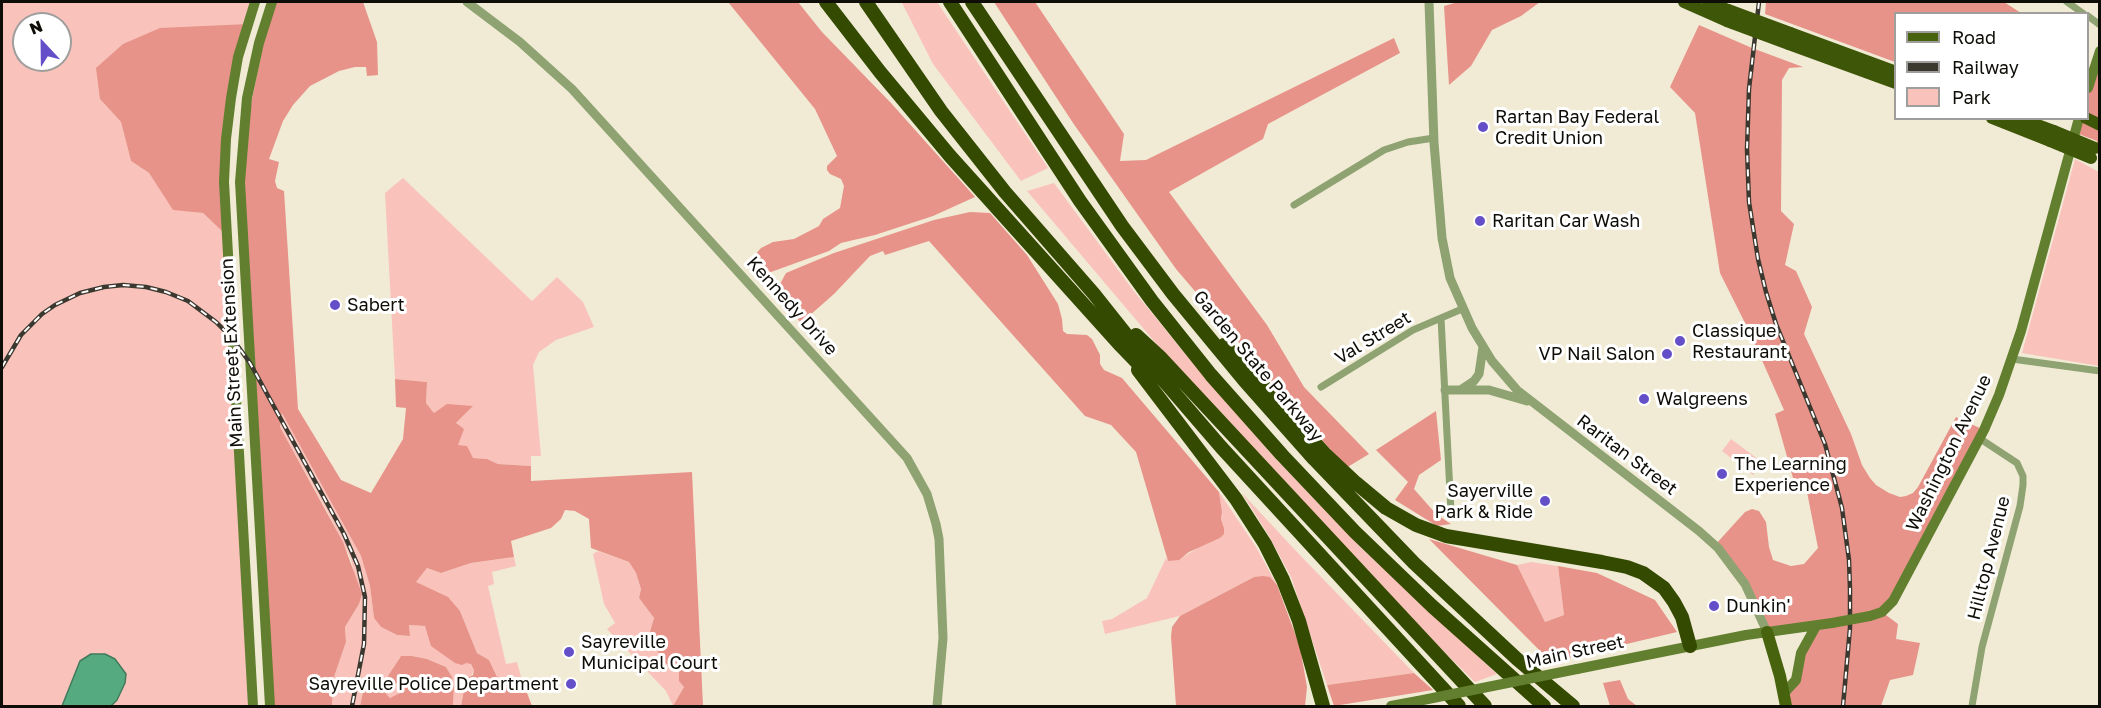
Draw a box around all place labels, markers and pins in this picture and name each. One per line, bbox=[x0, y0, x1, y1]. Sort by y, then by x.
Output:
place label: Rartan Bay Federal Credit Union bbox=[1495, 106, 1659, 148]
marker: Rartan Bay Federal Credit Union bbox=[1476, 120, 1490, 134]
place label: Raritan Car Wash bbox=[1492, 210, 1640, 232]
marker: Raritan Car Wash bbox=[1473, 214, 1487, 228]
place label: Sabert bbox=[347, 294, 405, 316]
marker: Sabert bbox=[328, 298, 342, 312]
place label: Classique Restaurant bbox=[1692, 320, 1787, 362]
marker: Classique Restaurant bbox=[1673, 334, 1687, 348]
place label: VP Nail Salon bbox=[1539, 343, 1655, 365]
marker: VP Nail Salon bbox=[1660, 347, 1674, 361]
place label: Walgreens bbox=[1656, 388, 1748, 410]
marker: Walgreens bbox=[1637, 392, 1651, 406]
place label: The Learning Experience bbox=[1734, 453, 1847, 496]
marker: The Learning Experience bbox=[1715, 467, 1729, 481]
place label: Sayerville Park & Ride bbox=[1434, 480, 1533, 522]
marker: Sayerville Park & Ride bbox=[1538, 494, 1552, 508]
place label: Dunkin' bbox=[1726, 595, 1790, 617]
marker: Dunkin' bbox=[1707, 599, 1721, 613]
place label: Sayreville Municipal Court bbox=[581, 631, 718, 674]
marker: Sayreville Municipal Court bbox=[562, 645, 576, 659]
place label: Sayreville Police Department bbox=[308, 673, 559, 695]
marker: Sayreville Police Department bbox=[564, 677, 578, 691]

